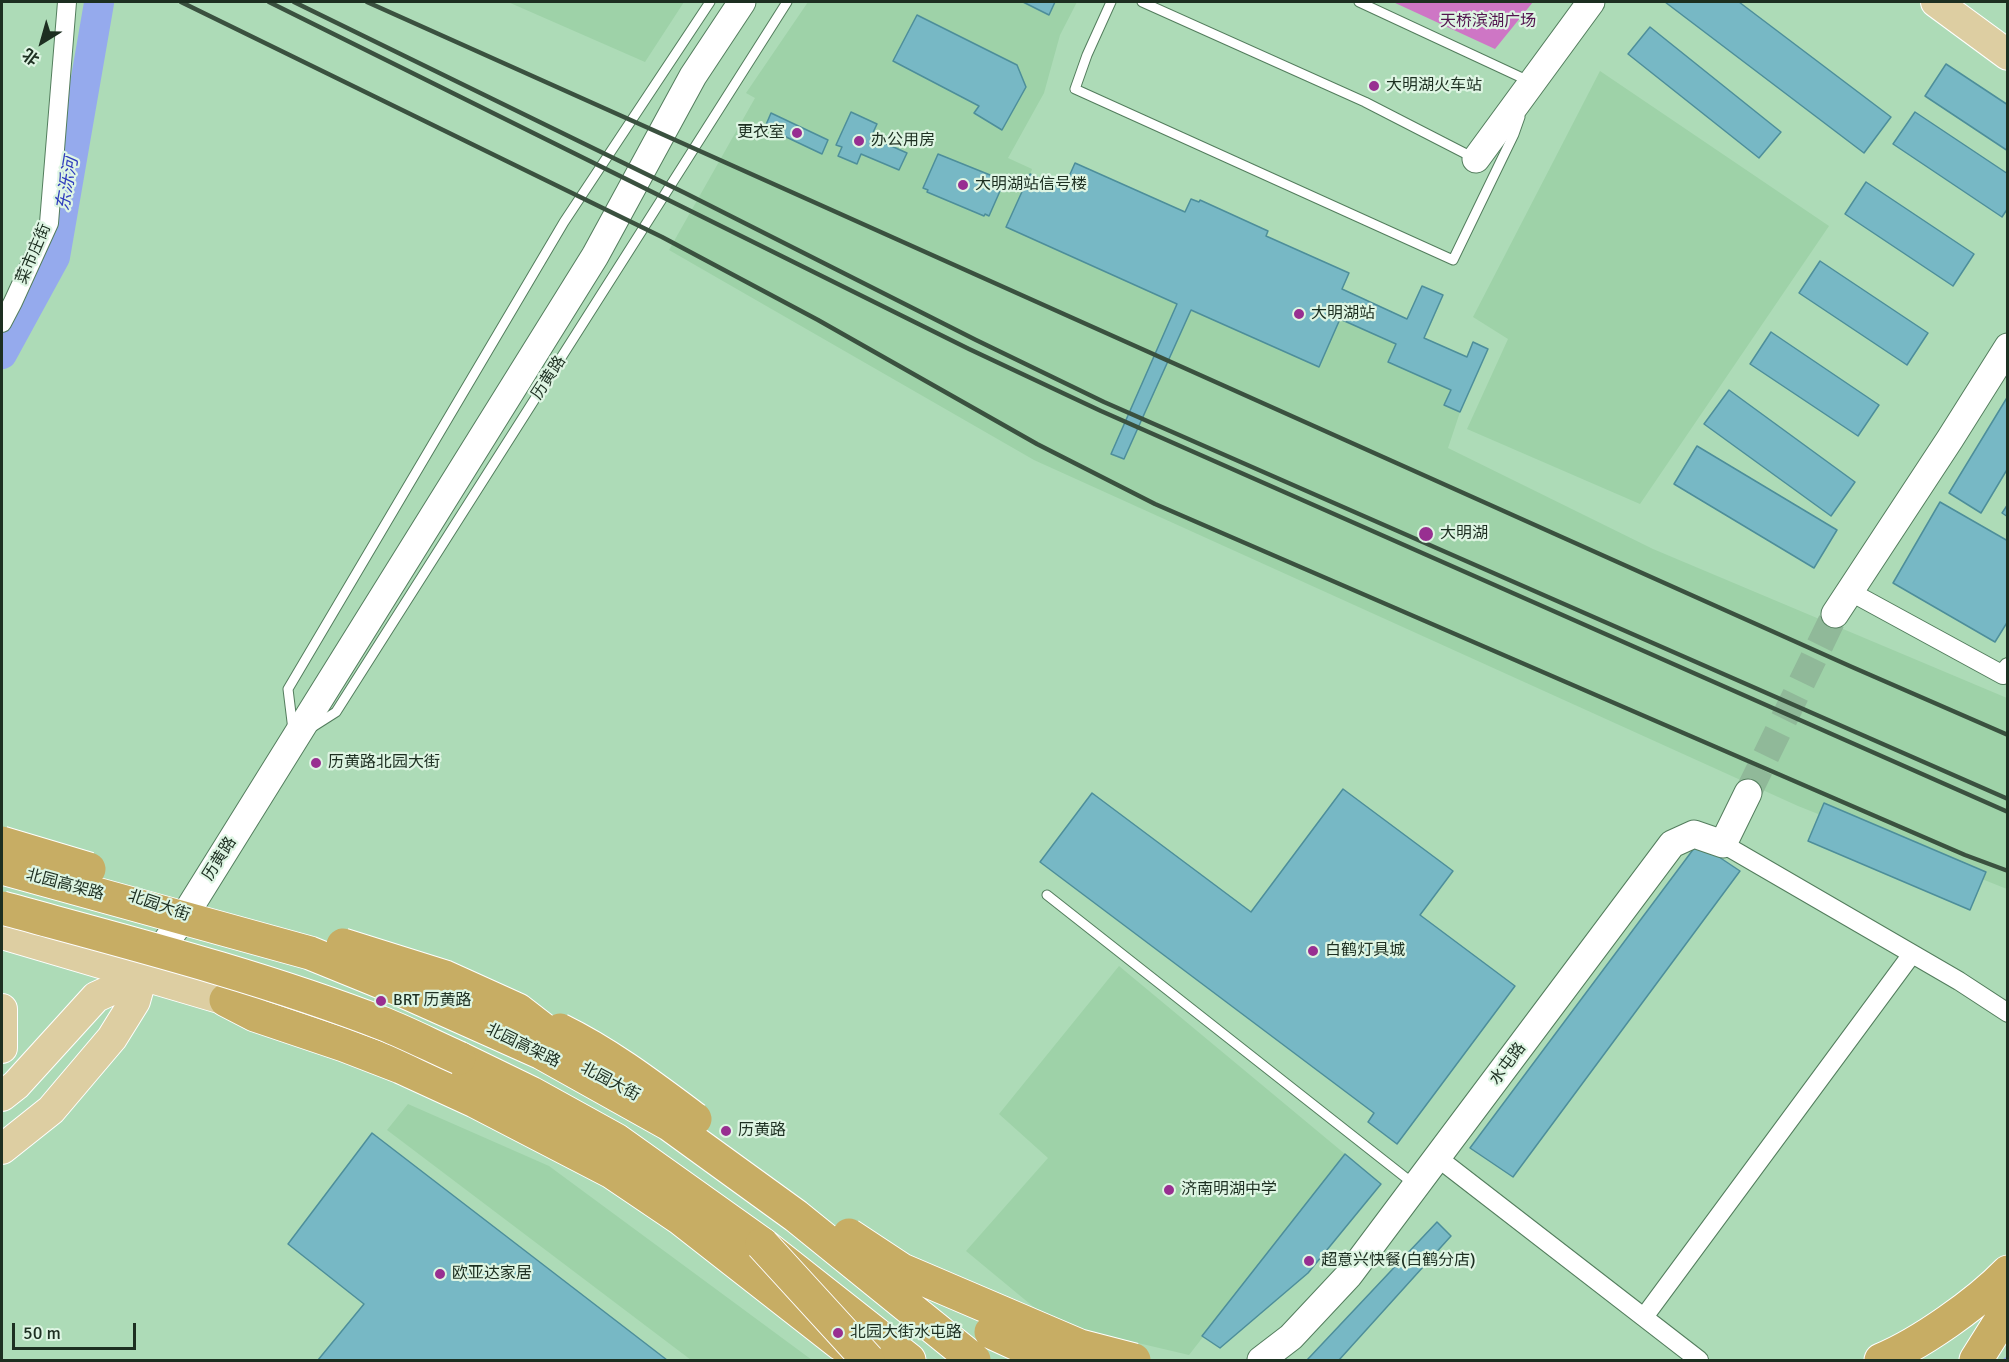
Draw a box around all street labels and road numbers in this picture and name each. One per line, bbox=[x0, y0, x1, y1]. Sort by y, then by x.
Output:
street label: 菜市庄街 bbox=[13, 221, 55, 287]
street label: 历黄路 bbox=[528, 353, 570, 403]
street label: 历黄路 bbox=[199, 834, 241, 884]
street label: 北园高架路 bbox=[24, 865, 106, 905]
street label: 北园大街 bbox=[126, 887, 192, 925]
street label: 北园高架路 bbox=[483, 1020, 563, 1072]
street label: 水屯路 bbox=[1486, 1039, 1530, 1089]
street label: 北园大街 bbox=[577, 1059, 643, 1105]

